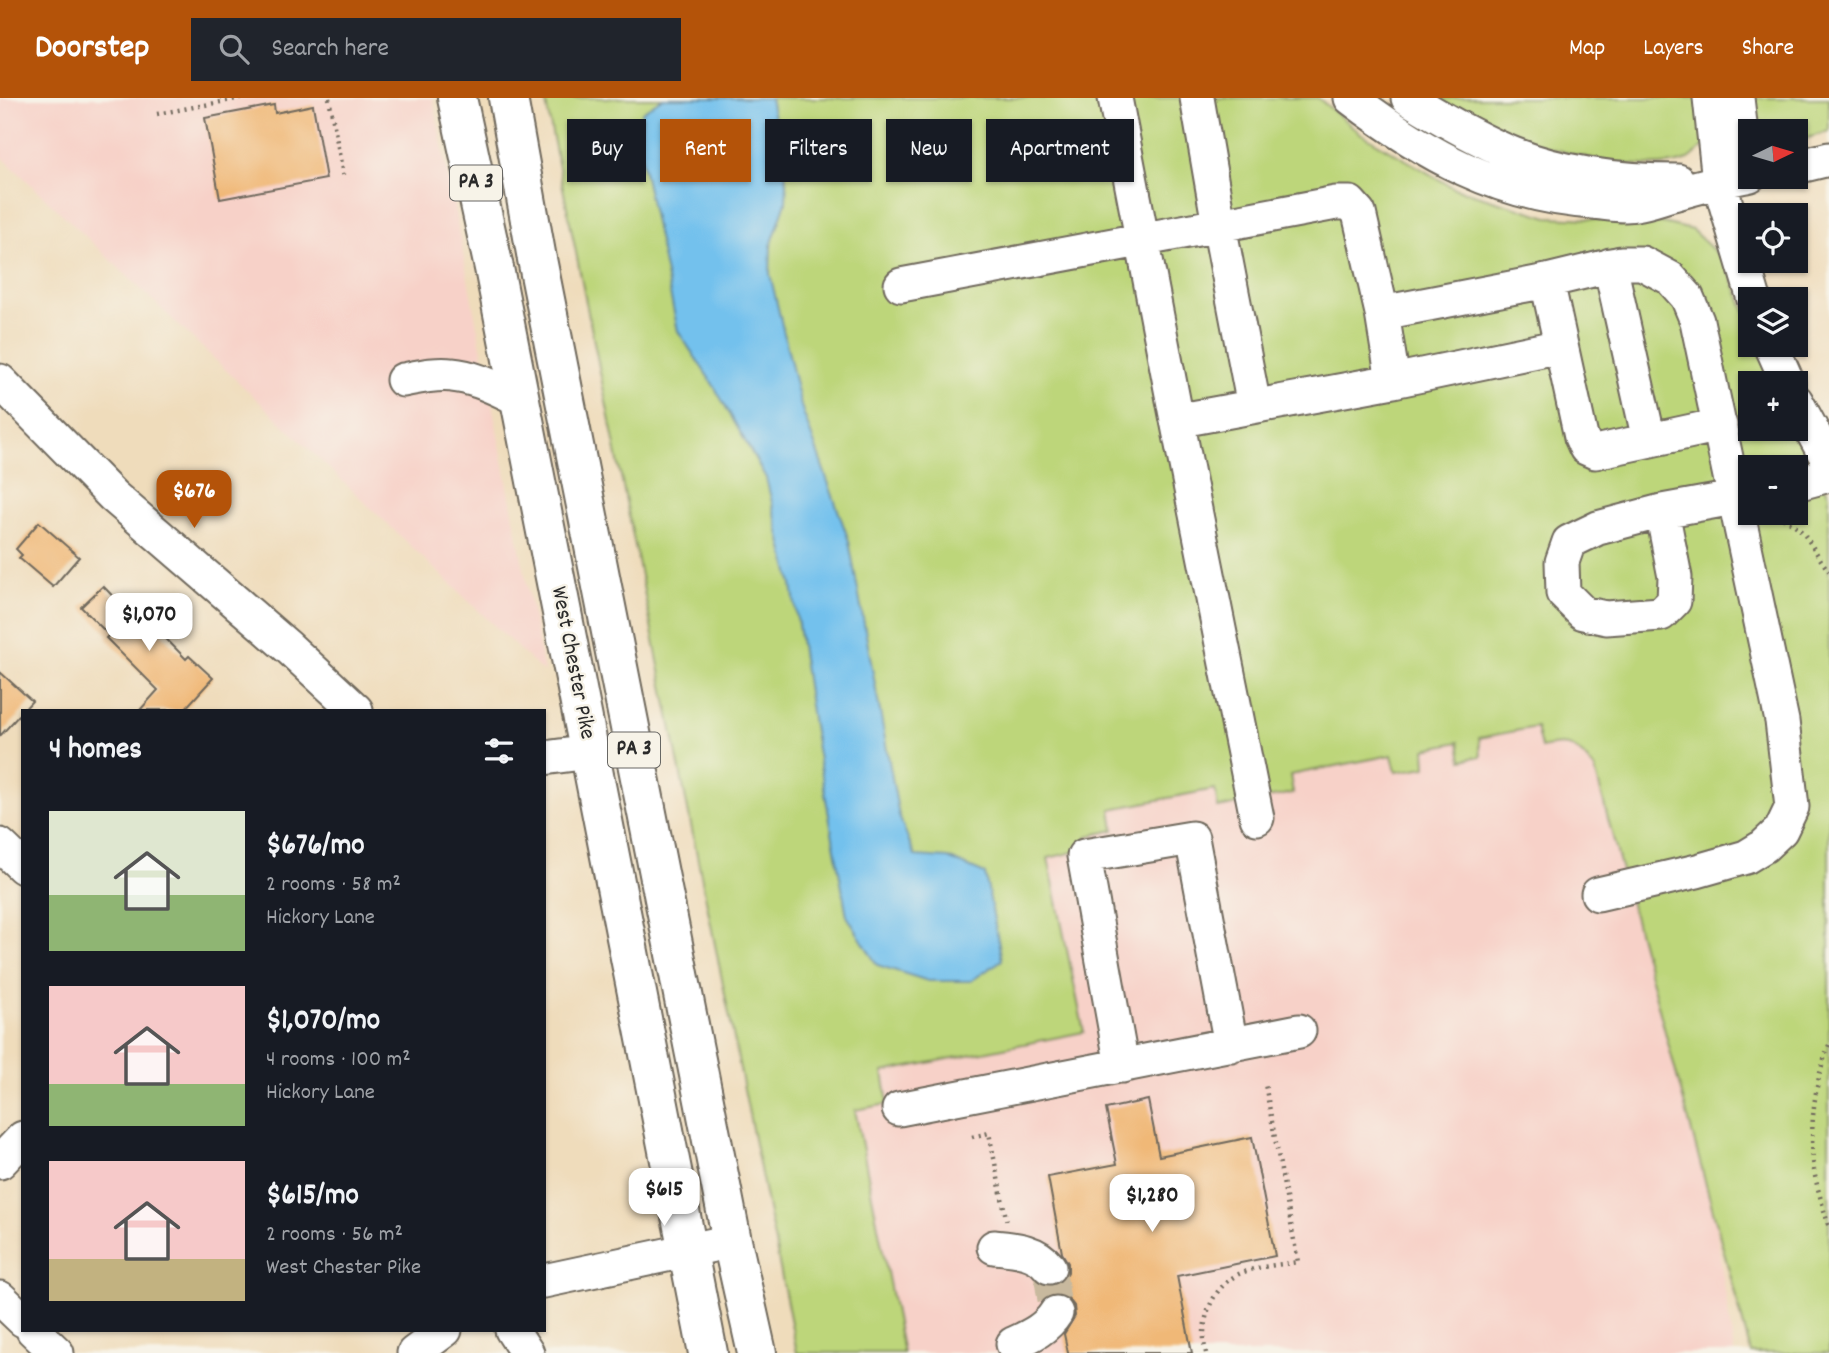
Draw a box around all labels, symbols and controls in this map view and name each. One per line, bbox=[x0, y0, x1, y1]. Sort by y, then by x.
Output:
search box bbox=[191, 18, 681, 81]
text: Doorstep bbox=[35, 26, 149, 73]
icon: search bbox=[215, 30, 253, 68]
text: Search here bbox=[271, 31, 389, 68]
text: Map bbox=[1569, 32, 1605, 66]
text: Layers bbox=[1643, 32, 1704, 66]
text: Share bbox=[1742, 32, 1794, 66]
chip: Buy bbox=[567, 119, 646, 182]
chip: Rent bbox=[660, 119, 751, 182]
chip: Filters bbox=[765, 119, 872, 182]
chip: New bbox=[886, 119, 972, 182]
chip: Apartment bbox=[986, 119, 1134, 182]
north arrow bbox=[1738, 119, 1808, 189]
map controls bbox=[1738, 119, 1808, 525]
road number: PA 3 bbox=[450, 166, 502, 200]
button: locate bbox=[1738, 203, 1808, 273]
button: layers bbox=[1738, 287, 1808, 357]
button: + bbox=[1738, 371, 1808, 441]
button: − bbox=[1738, 455, 1808, 525]
pin: $676 bbox=[153, 470, 235, 530]
text: $676 bbox=[172, 476, 216, 509]
street label: West Chester Pike bbox=[541, 584, 603, 742]
pin: $1,070 bbox=[92, 594, 206, 653]
text: $1,070 bbox=[122, 599, 176, 632]
text: 4 homes bbox=[49, 730, 142, 773]
icon: filters bbox=[480, 732, 518, 770]
road number: PA 3 bbox=[608, 732, 660, 768]
text: $676/mo bbox=[266, 826, 365, 869]
icon: home bbox=[105, 839, 189, 923]
text: 2 rooms · 58 m² bbox=[266, 869, 401, 902]
text: Hickory Lane bbox=[266, 902, 375, 935]
text: $1,070/mo bbox=[266, 1001, 380, 1044]
icon: home bbox=[105, 1014, 189, 1098]
text: 4 rooms · 100 m² bbox=[266, 1044, 411, 1077]
text: Hickory Lane bbox=[266, 1077, 375, 1110]
pin: $615 bbox=[623, 1168, 705, 1228]
text: $615 bbox=[645, 1174, 683, 1207]
pin: $1,280 bbox=[1095, 1174, 1209, 1234]
text: $615/mo bbox=[266, 1176, 359, 1219]
text: $1,280 bbox=[1126, 1180, 1178, 1213]
icon: home bbox=[105, 1189, 189, 1273]
text: 2 rooms · 56 m² bbox=[266, 1219, 403, 1252]
text: West Chester Pike bbox=[266, 1252, 421, 1285]

